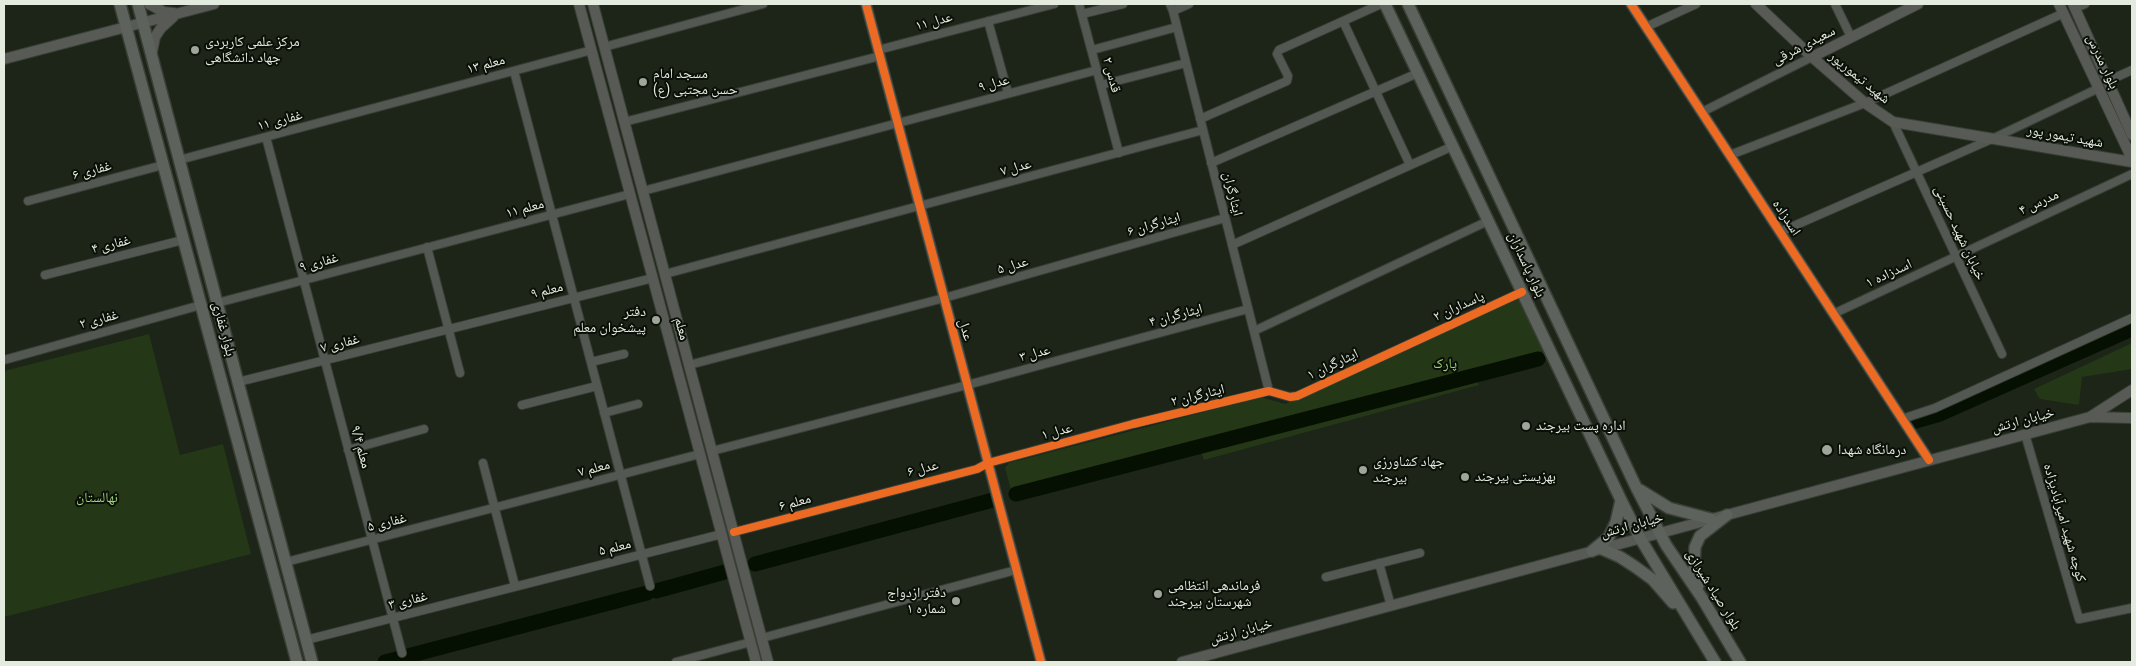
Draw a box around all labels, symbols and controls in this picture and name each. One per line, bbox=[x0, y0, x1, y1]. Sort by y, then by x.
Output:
street label: عدل ۱۱ bbox=[914, 9, 954, 35]
street label: سعیدی شرقی bbox=[1769, 23, 1839, 69]
street label: بلوار مدرس bbox=[2082, 32, 2122, 92]
place label: مرکز علمی کاربردی جهاد دانشگاهی bbox=[205, 34, 300, 66]
marker: مرکز علمی کاربردی جهاد دانشگاهی bbox=[189, 44, 201, 56]
street label: شهید تیمورپور bbox=[1825, 48, 1893, 108]
street label: معلم ۱۳ bbox=[465, 52, 507, 78]
street label: قدس ۲ bbox=[1098, 55, 1124, 95]
place label: مسجد امام حسن مجتبی (ع) bbox=[653, 66, 738, 98]
street label: عدل ۹ bbox=[977, 72, 1011, 96]
marker: مسجد امام حسن مجتبی (ع) bbox=[637, 76, 649, 88]
street label: غفاری ۱۱ bbox=[256, 107, 304, 135]
street label: شهید تیمور پور bbox=[2026, 122, 2104, 152]
street label: عدل ۷ bbox=[999, 156, 1033, 180]
street label: غفاری ۶ bbox=[71, 158, 113, 184]
street label: ایثارگران bbox=[1218, 170, 1246, 218]
street label: خیابان شهید حسینی bbox=[1930, 183, 1988, 283]
street label: مدرس ۴ bbox=[2016, 186, 2062, 220]
street label: معلم ۱۱ bbox=[504, 196, 546, 222]
street label: اسدزاده bbox=[1768, 197, 1804, 239]
street label: ایثارگران ۶ bbox=[1125, 209, 1183, 241]
street label: بلوار پاسداران bbox=[1504, 230, 1548, 300]
street label: غفاری ۴ bbox=[90, 232, 132, 258]
street label: غفاری ۹ bbox=[298, 250, 340, 276]
street label: عدل ۵ bbox=[996, 254, 1030, 278]
street label: اسدزاده ۱ bbox=[1863, 256, 1915, 292]
street label: معلم ۹ bbox=[529, 279, 565, 303]
street label: پاسداران ۲ bbox=[1431, 288, 1487, 326]
street label: بلوار غفاری bbox=[208, 300, 238, 358]
street label: ایثارگران ۴ bbox=[1147, 301, 1205, 331]
place label: دفتر پیشخوان معلم bbox=[573, 304, 646, 336]
street label: غفاری ۲ bbox=[78, 307, 120, 333]
marker: دفتر پیشخوان معلم bbox=[650, 314, 662, 326]
street label: معلم bbox=[670, 316, 692, 342]
street label: عدل bbox=[954, 317, 976, 343]
street label: غفاری ۷ bbox=[319, 331, 361, 357]
street label: عدل ۳ bbox=[1018, 342, 1052, 366]
street label: ایثارگران ۱ bbox=[1305, 346, 1361, 384]
park label: پارک bbox=[1433, 356, 1457, 372]
street label: ایثارگران ۲ bbox=[1169, 381, 1227, 411]
street label: خیابان ارتش bbox=[1990, 405, 2056, 437]
place label: اداره پست بیرجند bbox=[1536, 418, 1626, 434]
street label: عدل ۱ bbox=[1040, 420, 1074, 444]
marker: اداره پست بیرجند bbox=[1520, 420, 1532, 432]
street label: معلم ۹/۴ bbox=[346, 424, 374, 470]
place label: درمانگاه شهدا bbox=[1838, 442, 1906, 458]
marker: درمانگاه شهدا bbox=[1820, 443, 1834, 457]
place label: جهاد کشاورزی بیرجند bbox=[1373, 454, 1444, 487]
street label: معلم ۷ bbox=[576, 457, 612, 481]
street label: عدل ۶ bbox=[906, 457, 940, 481]
street label: کوچه شهید امیرآبادیزاده bbox=[2039, 462, 2089, 584]
marker: جهاد کشاورزی بیرجند bbox=[1357, 464, 1369, 476]
place label: بهزیستی بیرجند bbox=[1475, 469, 1556, 485]
marker: بهزیستی بیرجند bbox=[1459, 471, 1471, 483]
park label: نهالستان bbox=[76, 490, 118, 506]
street label: معلم ۶ bbox=[777, 491, 813, 515]
street label: غفاری ۵ bbox=[366, 510, 408, 536]
street label: خیابان ارتش bbox=[1599, 510, 1665, 542]
street label: معلم ۵ bbox=[597, 536, 633, 560]
street label: بلوار صیاد شیرازی bbox=[1682, 547, 1744, 633]
place label: فرماندهی انتظامی شهرستان بیرجند bbox=[1168, 578, 1260, 610]
place label: دفتر ازدواج شماره ۱ bbox=[887, 585, 946, 618]
street label: غفاری ۳ bbox=[387, 588, 429, 614]
marker: فرماندهی انتظامی شهرستان بیرجند bbox=[1152, 588, 1164, 600]
marker: دفتر ازدواج شماره ۱ bbox=[950, 595, 962, 607]
street label: خیابان ارتش bbox=[1208, 616, 1274, 648]

